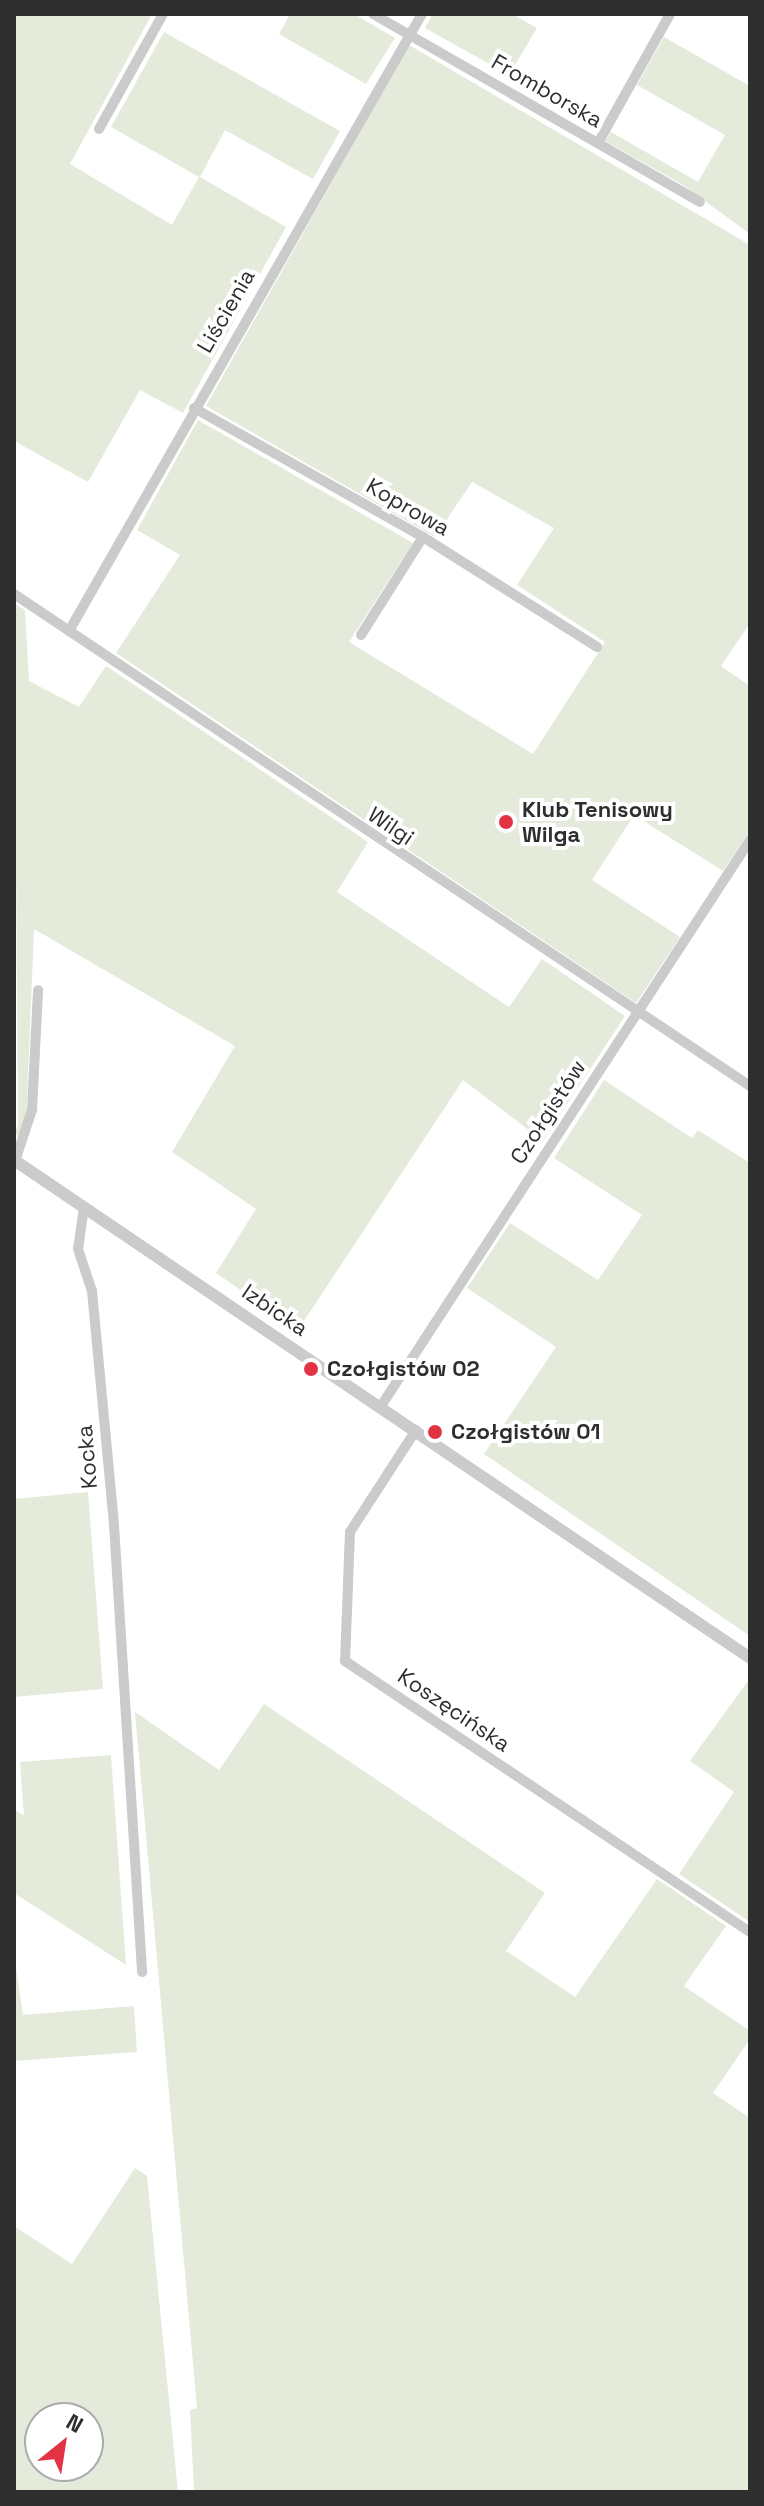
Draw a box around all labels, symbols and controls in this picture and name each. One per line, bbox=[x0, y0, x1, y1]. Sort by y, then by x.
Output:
street label: Fromborska bbox=[487, 49, 607, 133]
street label: Liścienia bbox=[192, 265, 260, 357]
street label: Koprowa bbox=[362, 473, 454, 541]
place label: Klub Tenisowy Wilga bbox=[522, 796, 674, 848]
street label: Wilgi bbox=[363, 801, 419, 851]
marker: Klub Tenisowy Wilga bbox=[497, 813, 515, 831]
street label: Czołgistów bbox=[505, 1055, 591, 1169]
street label: Izbicka bbox=[237, 1278, 313, 1342]
place label: Czołgistów 02 bbox=[327, 1356, 480, 1382]
marker: Czołgistów 02 bbox=[302, 1360, 320, 1378]
place label: Czołgistów 01 bbox=[451, 1419, 600, 1445]
marker: Czołgistów 01 bbox=[426, 1423, 444, 1441]
street label: Kocka bbox=[71, 1424, 103, 1490]
street label: Koszęcińska bbox=[393, 1663, 515, 1757]
north arrow bbox=[24, 2402, 104, 2482]
text: N bbox=[62, 2407, 88, 2439]

